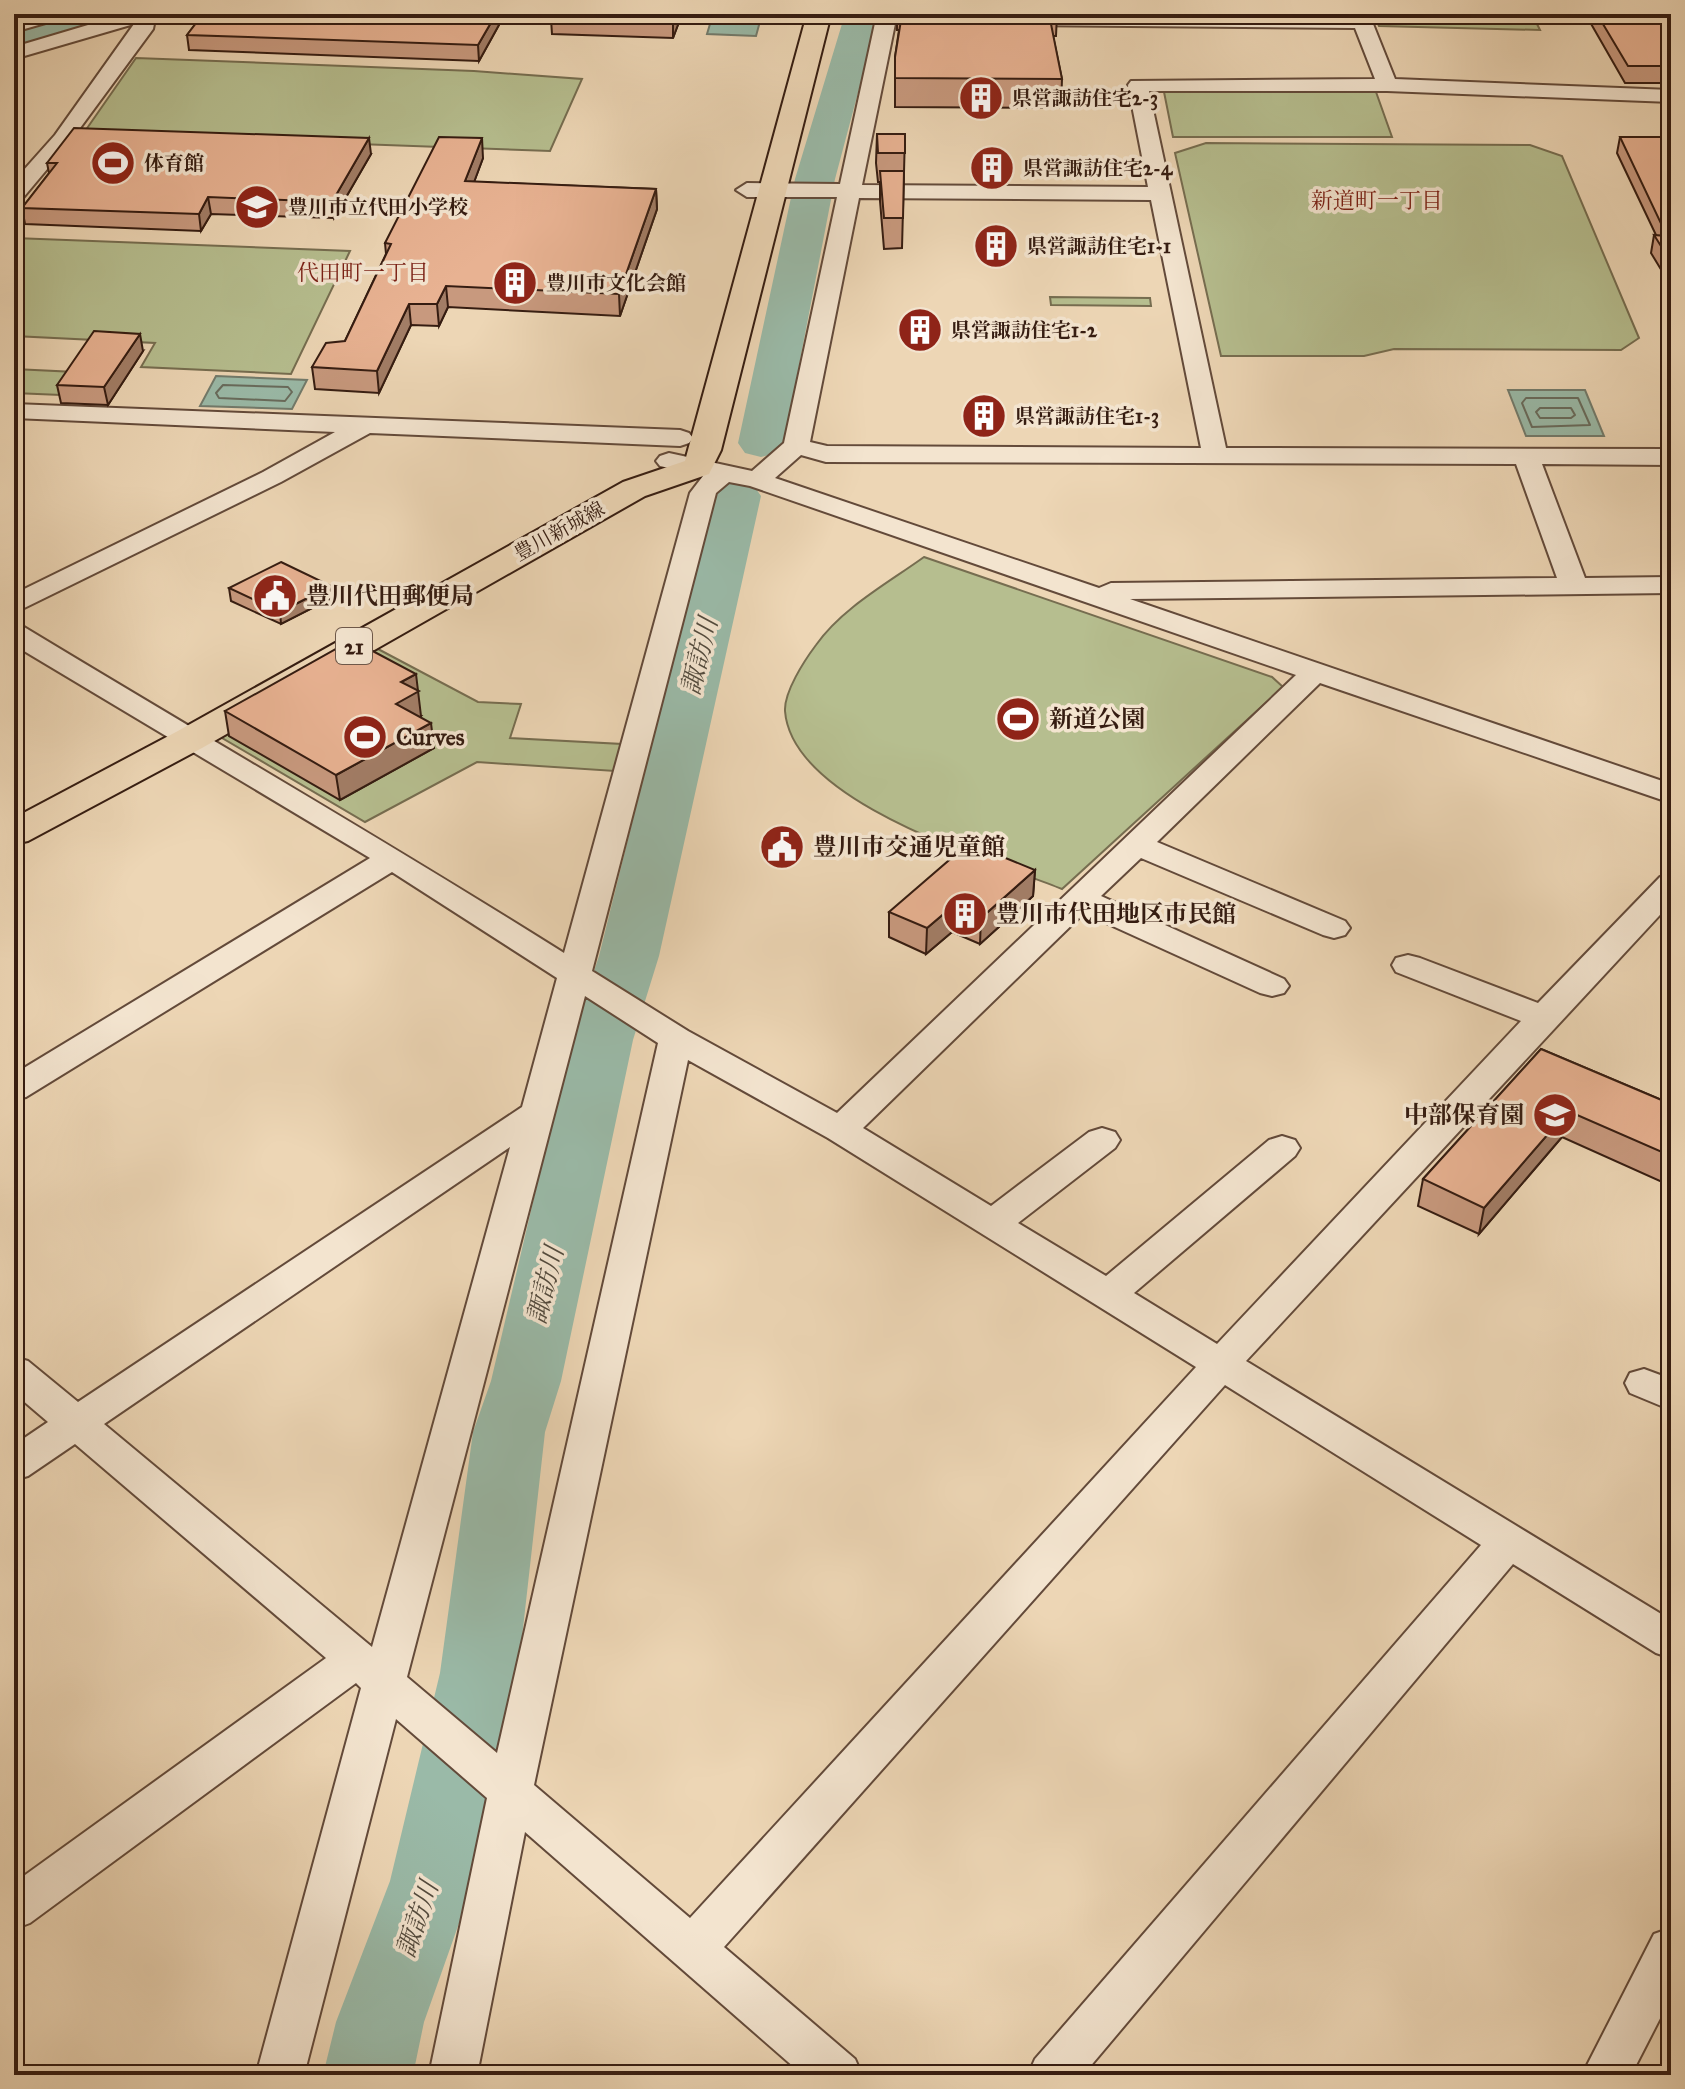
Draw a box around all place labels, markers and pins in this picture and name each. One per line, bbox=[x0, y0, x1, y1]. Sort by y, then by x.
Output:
building icon: 県営諏訪住宅2-3 bbox=[957, 74, 1005, 122]
place label: 県営諏訪住宅2-3 bbox=[1012, 86, 1158, 111]
sports icon: 体育館 bbox=[89, 139, 137, 187]
building icon: 県営諏訪住宅2-4 bbox=[968, 144, 1016, 192]
place label: 体育館 bbox=[144, 151, 204, 175]
place label: 県営諏訪住宅2-4 bbox=[1023, 156, 1173, 181]
school or university icon: 豊川市立代田小学校 bbox=[233, 183, 281, 231]
place label: 豊川市立代田小学校 bbox=[288, 195, 468, 219]
building icon: 県営諏訪住宅1-1 bbox=[972, 222, 1020, 270]
place label: 県営諏訪住宅1-1 bbox=[1027, 234, 1171, 258]
building icon: 豊川市文化会館 bbox=[491, 259, 539, 307]
place label: 豊川市文化会館 bbox=[546, 271, 686, 295]
building icon: 県営諏訪住宅1-2 bbox=[896, 306, 944, 354]
place label: 県営諏訪住宅1-2 bbox=[951, 318, 1098, 342]
building icon: 県営諏訪住宅1-3 bbox=[960, 392, 1008, 440]
place label: 県営諏訪住宅1-3 bbox=[1015, 404, 1159, 429]
public building icon: 豊川代田郵便局 bbox=[251, 572, 299, 620]
place label: 豊川代田郵便局 bbox=[306, 581, 474, 611]
sports icon: 新道公園 bbox=[994, 695, 1042, 743]
place label: 新道公園 bbox=[1049, 704, 1145, 734]
sports icon: Curves bbox=[341, 713, 389, 761]
place label: Curves bbox=[396, 722, 465, 752]
public building icon: 豊川市交通児童館 bbox=[758, 823, 806, 871]
place label: 豊川市交通児童館 bbox=[813, 832, 1005, 862]
building icon: 豊川市代田地区市民館 bbox=[941, 890, 989, 938]
place label: 豊川市代田地区市民館 bbox=[996, 899, 1236, 929]
school or university icon: 中部保育園 bbox=[1531, 1091, 1579, 1139]
place label: 中部保育園 bbox=[1404, 1100, 1524, 1130]

